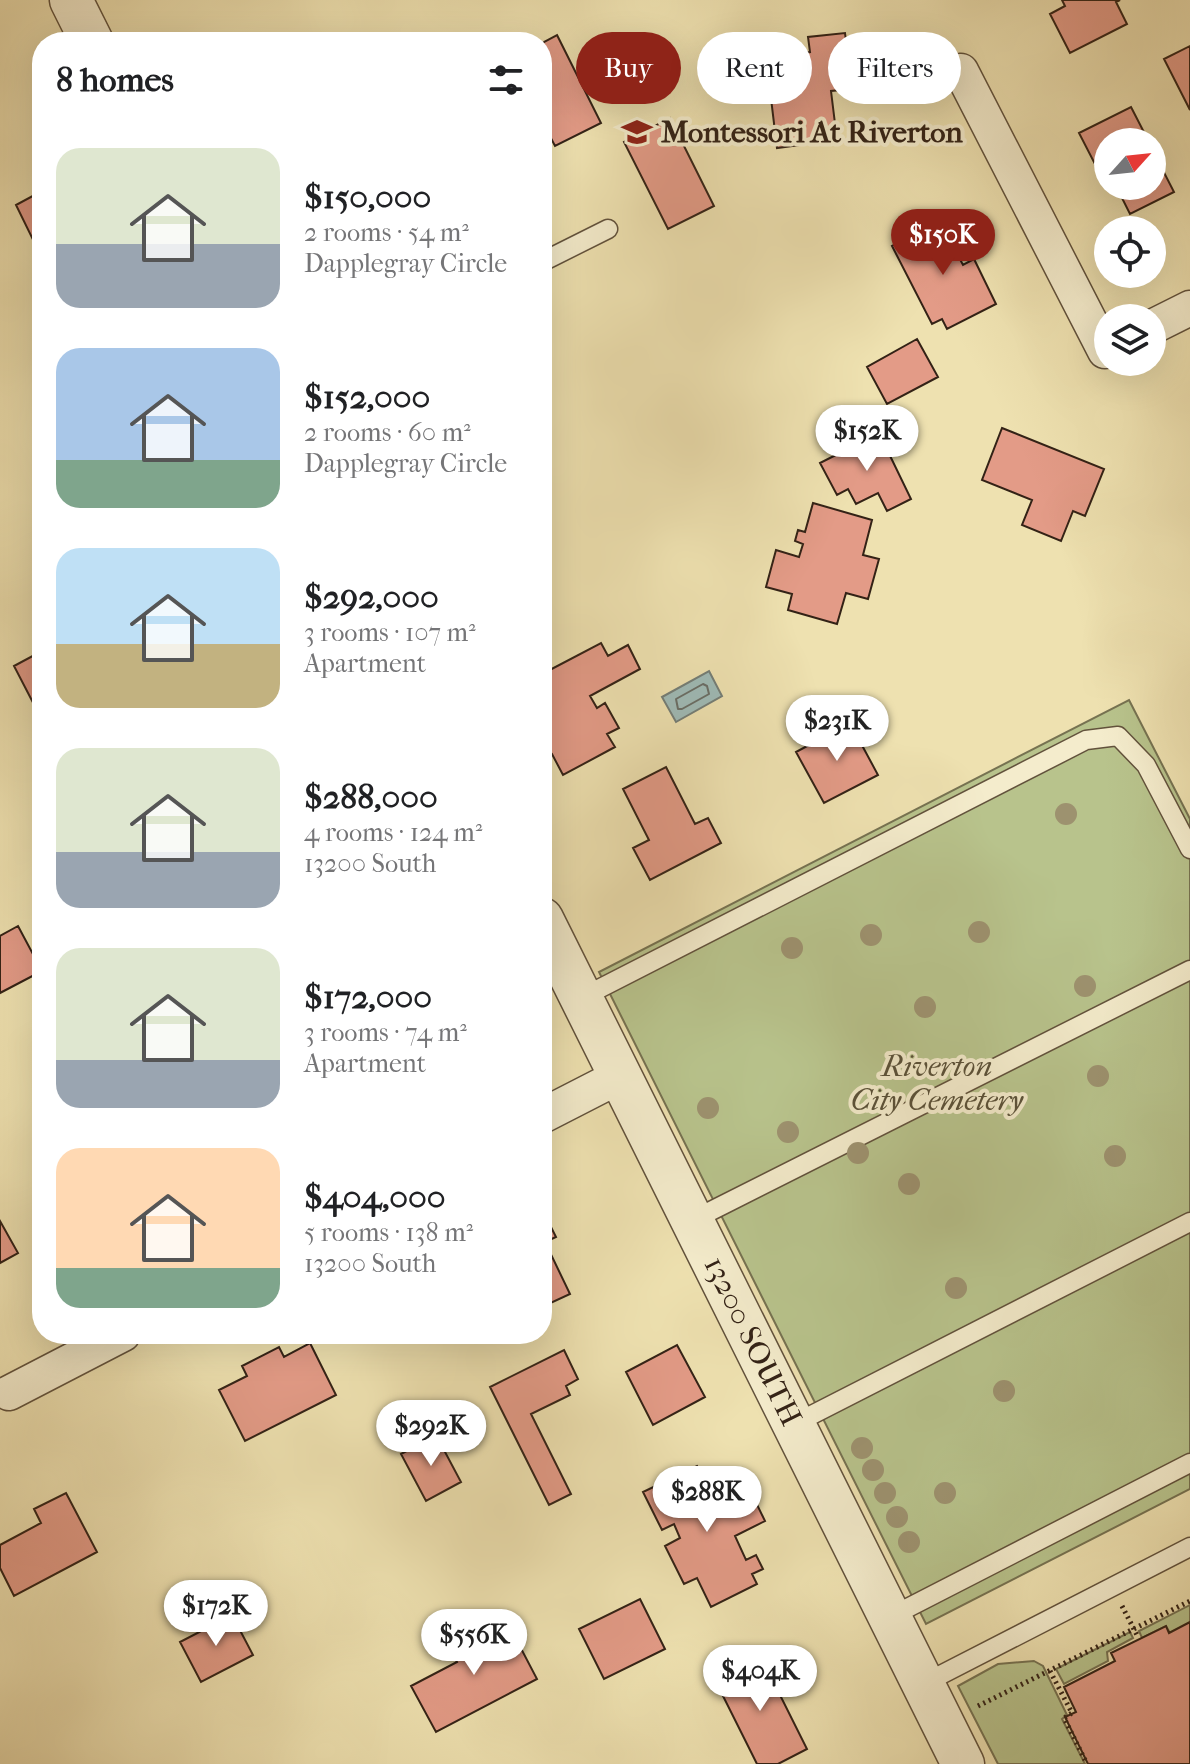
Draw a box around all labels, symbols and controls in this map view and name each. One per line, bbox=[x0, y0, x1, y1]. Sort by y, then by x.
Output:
chip: Buy bbox=[576, 32, 681, 104]
chip: Rent bbox=[697, 32, 812, 104]
chip: Filters bbox=[828, 32, 961, 104]
icon: filters bbox=[484, 58, 528, 102]
text: 8 homes bbox=[56, 60, 174, 100]
school or university icon: Montessori At Riverton bbox=[620, 115, 654, 149]
place label: Montessori At Riverton bbox=[661, 115, 963, 150]
north arrow bbox=[1094, 128, 1166, 200]
map controls bbox=[1094, 128, 1166, 376]
text: $150,000 bbox=[304, 177, 431, 217]
icon: home bbox=[120, 180, 216, 276]
pin: $150K bbox=[887, 209, 999, 277]
button: locate bbox=[1094, 216, 1166, 288]
text: 2 rooms · 54 m² bbox=[304, 217, 469, 248]
text: $150K bbox=[909, 219, 977, 250]
text: Dapplegray Circle bbox=[304, 248, 507, 279]
button: layers bbox=[1094, 304, 1166, 376]
text: $152,000 bbox=[304, 377, 430, 417]
icon: home bbox=[120, 380, 216, 476]
pin: $152K bbox=[811, 405, 923, 473]
text: $152K bbox=[834, 415, 901, 446]
text: 2 rooms · 60 m² bbox=[304, 417, 471, 448]
text: Dapplegray Circle bbox=[304, 448, 507, 479]
text: $292,000 bbox=[304, 577, 439, 617]
icon: home bbox=[120, 580, 216, 676]
text: 3 rooms · 107 m² bbox=[304, 617, 476, 648]
text: Apartment bbox=[304, 648, 426, 679]
pin: $231K bbox=[781, 695, 893, 763]
text: $231K bbox=[804, 705, 870, 736]
text: $288,000 bbox=[304, 777, 438, 817]
icon: home bbox=[120, 780, 216, 876]
text: 4 rooms · 124 m² bbox=[304, 817, 482, 848]
text: 13200 South bbox=[304, 848, 436, 879]
text: $172,000 bbox=[304, 977, 432, 1017]
icon: home bbox=[120, 980, 216, 1076]
text: 3 rooms · 74 m² bbox=[304, 1017, 467, 1048]
text: Apartment bbox=[304, 1048, 426, 1079]
park label: Riverton City Cemetery bbox=[851, 1049, 1024, 1118]
text: $404,000 bbox=[304, 1177, 445, 1217]
icon: home bbox=[120, 1180, 216, 1276]
text: 5 rooms · 138 m² bbox=[304, 1217, 473, 1248]
text: 13200 South bbox=[304, 1248, 436, 1279]
street label: 13200 SOUTH bbox=[697, 1251, 809, 1432]
pin: $292K bbox=[375, 1400, 487, 1468]
text: $292K bbox=[394, 1410, 468, 1441]
pin: $288K bbox=[651, 1466, 763, 1534]
text: $288K bbox=[671, 1476, 743, 1507]
pin: $172K bbox=[160, 1580, 272, 1648]
text: $172K bbox=[182, 1590, 250, 1621]
pin: $556K bbox=[418, 1609, 530, 1677]
text: $556K bbox=[439, 1619, 509, 1650]
pin: $404K bbox=[704, 1645, 816, 1713]
text: $404K bbox=[721, 1655, 799, 1686]

